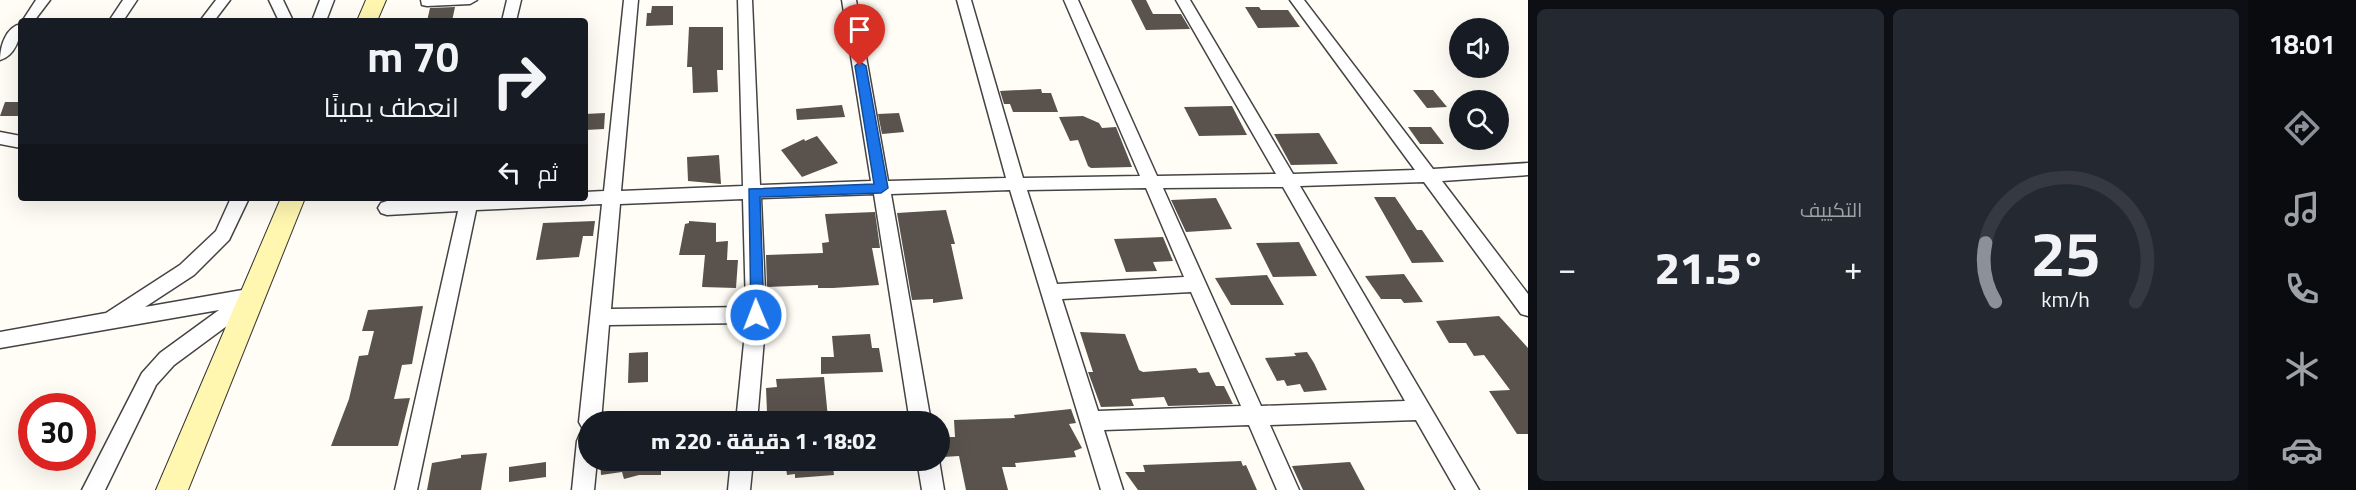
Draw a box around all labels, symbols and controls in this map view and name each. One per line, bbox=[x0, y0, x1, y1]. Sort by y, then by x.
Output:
pin bbox=[834, 4, 885, 66]
icon: arrive bbox=[843, 13, 876, 46]
text: 70 m bbox=[368, 17, 459, 96]
map controls bbox=[1449, 18, 1509, 150]
button: sound bbox=[1449, 18, 1509, 78]
text: 18:01 bbox=[2269, 19, 2335, 69]
icon: right bbox=[480, 42, 558, 120]
text: انعطف يمينًا bbox=[323, 82, 459, 132]
button: search bbox=[1449, 90, 1509, 150]
icon: directions bbox=[2281, 107, 2323, 149]
text: ثم bbox=[538, 152, 558, 194]
icon: left bbox=[493, 156, 526, 189]
icon: music bbox=[2281, 188, 2323, 230]
text: التكييف bbox=[1800, 191, 1863, 228]
text: 25 bbox=[2031, 195, 2100, 312]
text: 21.5° bbox=[1655, 225, 1766, 310]
text: − bbox=[1558, 237, 1576, 299]
text: + bbox=[1844, 237, 1862, 299]
icon: phone bbox=[2281, 268, 2323, 310]
text: km/h bbox=[2041, 279, 2090, 319]
position arrow bbox=[724, 283, 788, 347]
icon: climate bbox=[2281, 348, 2323, 390]
speed limit sign: 30 bbox=[18, 393, 96, 471]
text: 18:02 · 1 دقيقة · 220 m bbox=[651, 420, 877, 462]
icon: car bbox=[2281, 429, 2323, 471]

